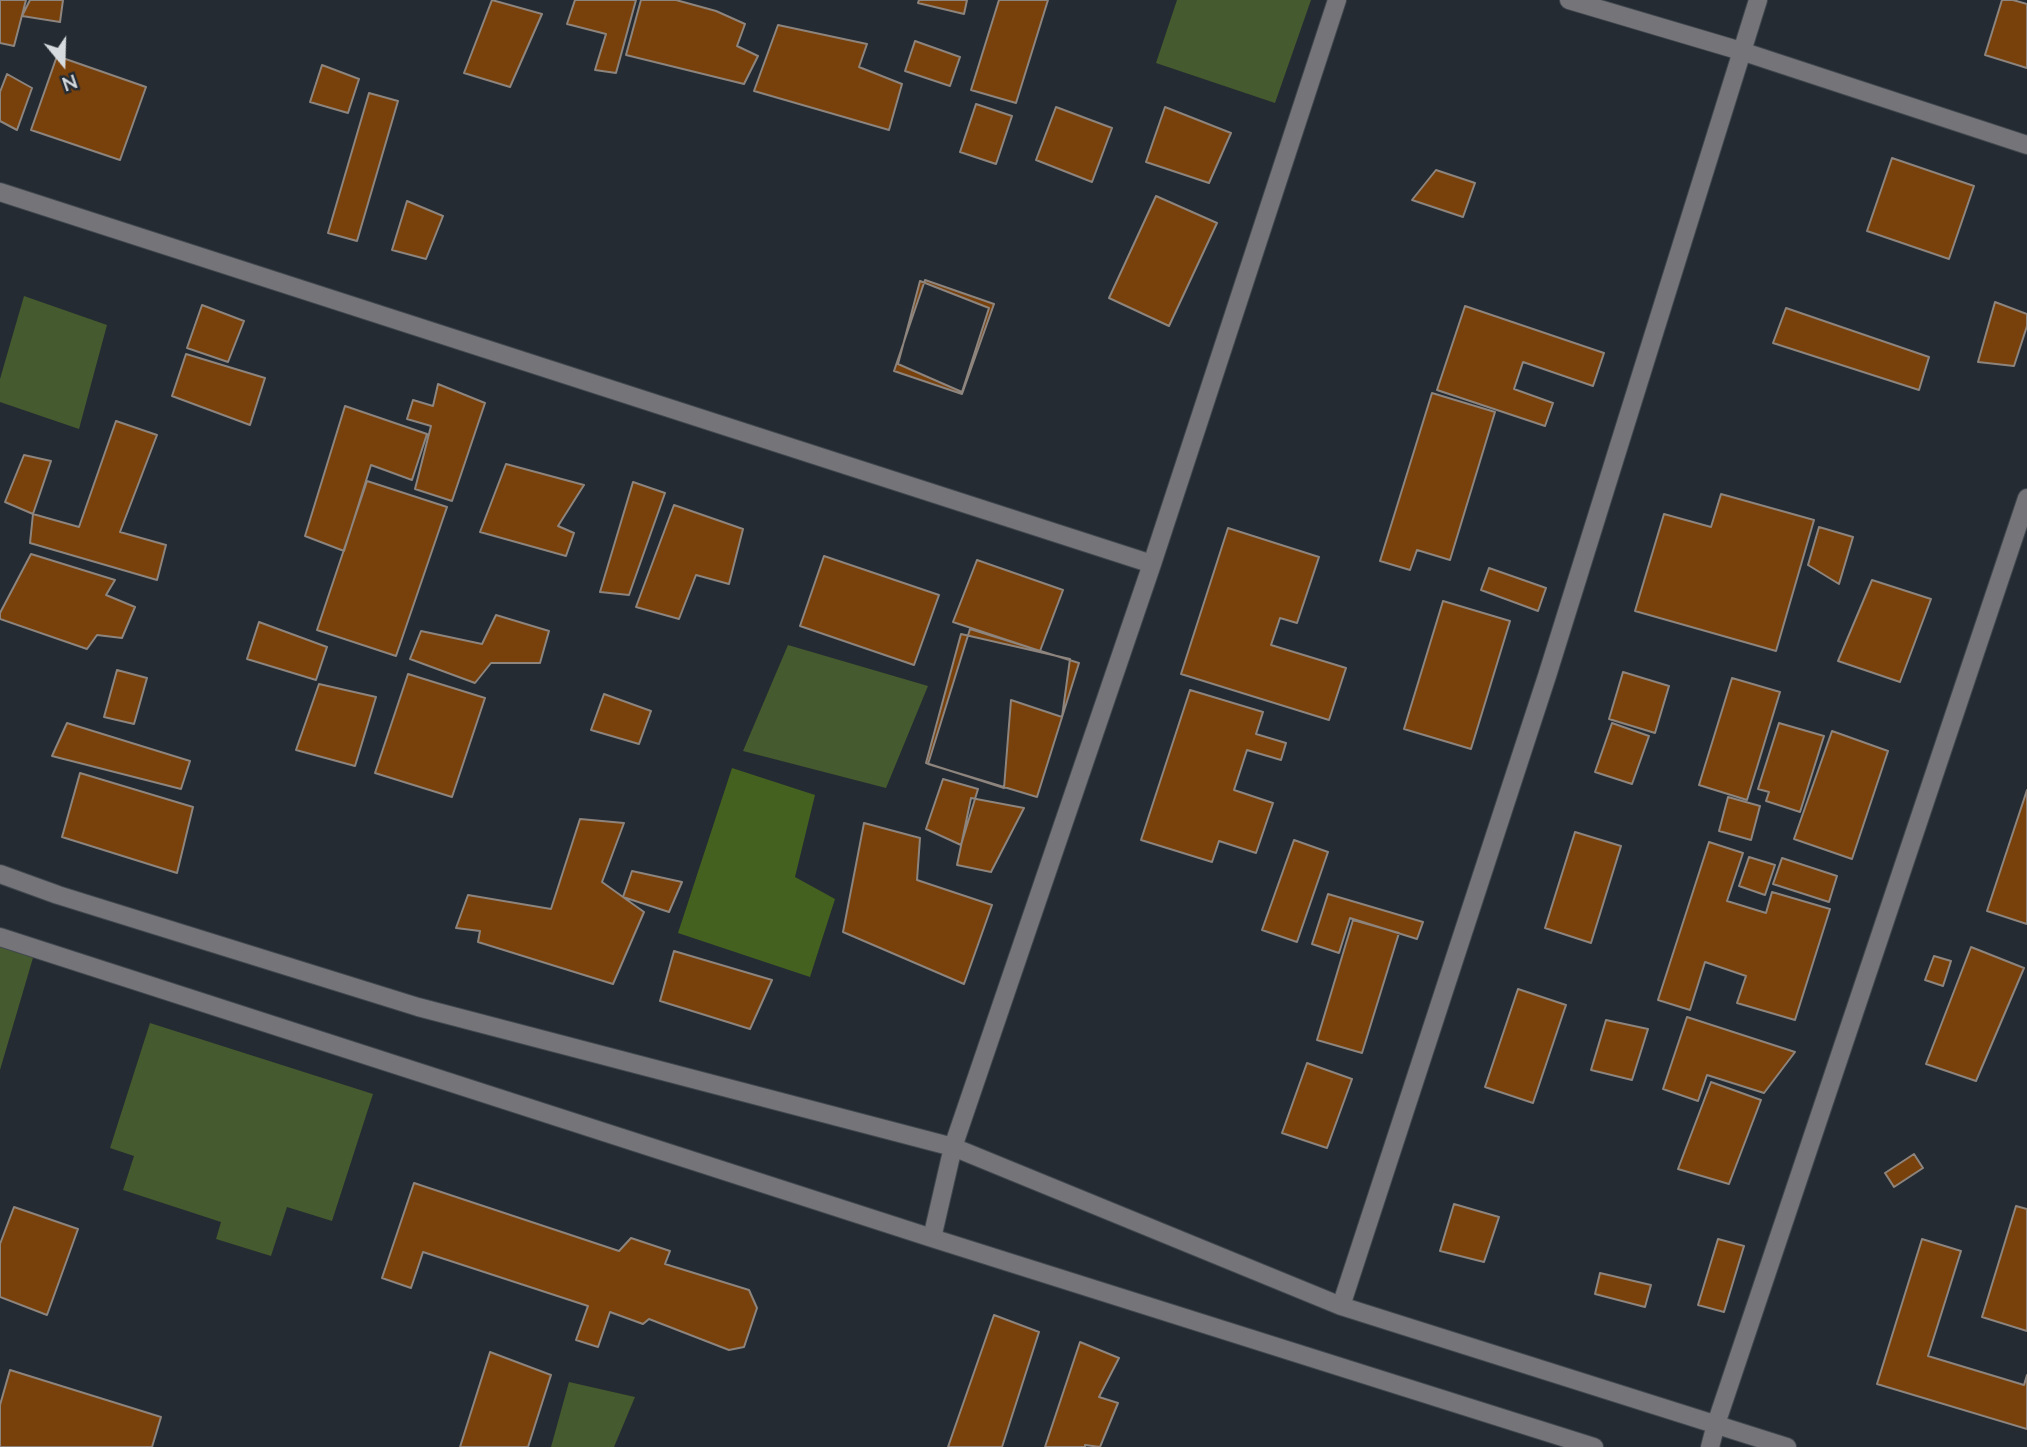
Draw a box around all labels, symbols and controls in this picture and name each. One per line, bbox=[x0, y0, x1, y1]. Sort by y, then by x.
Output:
north arrow bbox=[28, 28, 98, 98]
text: N bbox=[59, 70, 81, 97]

